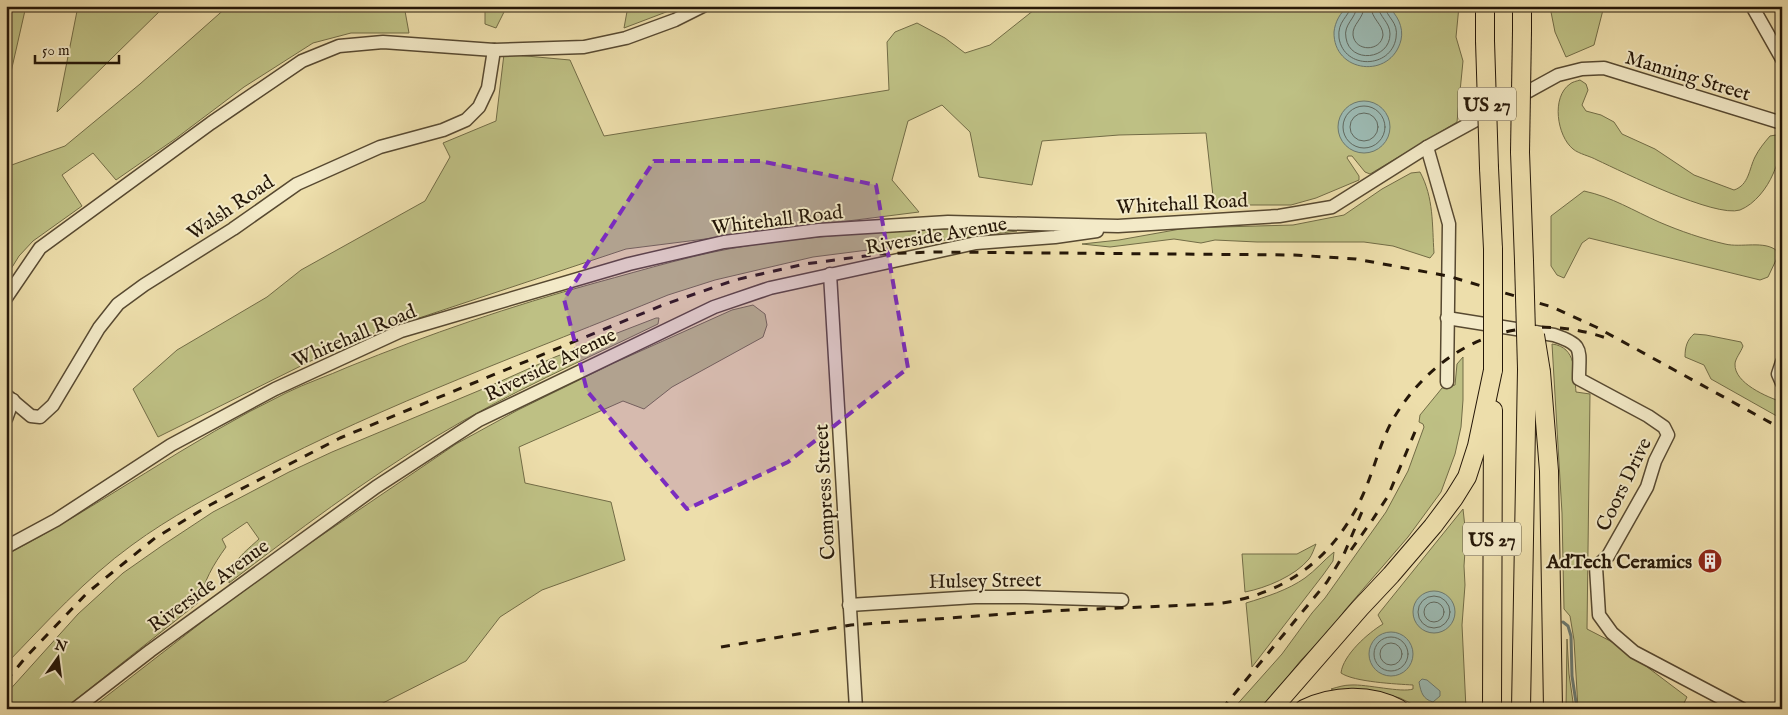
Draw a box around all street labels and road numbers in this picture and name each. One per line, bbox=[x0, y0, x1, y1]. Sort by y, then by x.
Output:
street label: Manning Street bbox=[1622, 46, 1753, 107]
road number: US 27 bbox=[1458, 88, 1516, 120]
street label: Walsh Road bbox=[183, 170, 279, 246]
street label: Whitehall Road bbox=[1116, 189, 1249, 220]
street label: Whitehall Road bbox=[710, 200, 844, 241]
street label: Riverside Avenue bbox=[864, 212, 1009, 261]
street label: Whitehall Road bbox=[289, 299, 420, 374]
street label: Riverside Avenue bbox=[481, 323, 621, 408]
street label: Compress Street bbox=[809, 423, 842, 560]
street label: Coors Drive bbox=[1591, 434, 1658, 536]
road number: US 27 bbox=[1463, 522, 1521, 556]
street label: Riverside Avenue bbox=[144, 534, 274, 638]
street label: Hulsey Street bbox=[928, 568, 1042, 595]

